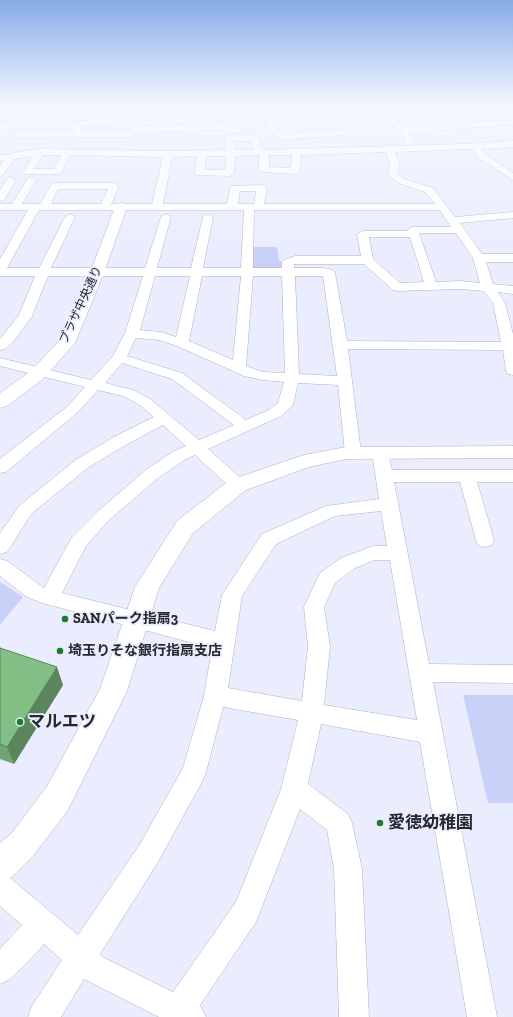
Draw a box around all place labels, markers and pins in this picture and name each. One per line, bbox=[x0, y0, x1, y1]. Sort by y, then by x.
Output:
place label: SANパーク指扇3 bbox=[73, 611, 178, 627]
marker: SANパーク指扇3 bbox=[60, 614, 70, 624]
place label: 埼玉りそな銀行指扇支店 bbox=[68, 643, 222, 659]
marker: 埼玉りそな銀行指扇支店 bbox=[55, 646, 65, 656]
place label: マルエツ bbox=[28, 712, 96, 732]
marker: マルエツ bbox=[15, 717, 25, 727]
place label: 愛徳幼稚園 bbox=[388, 813, 473, 833]
marker: 愛徳幼稚園 bbox=[375, 818, 385, 828]

